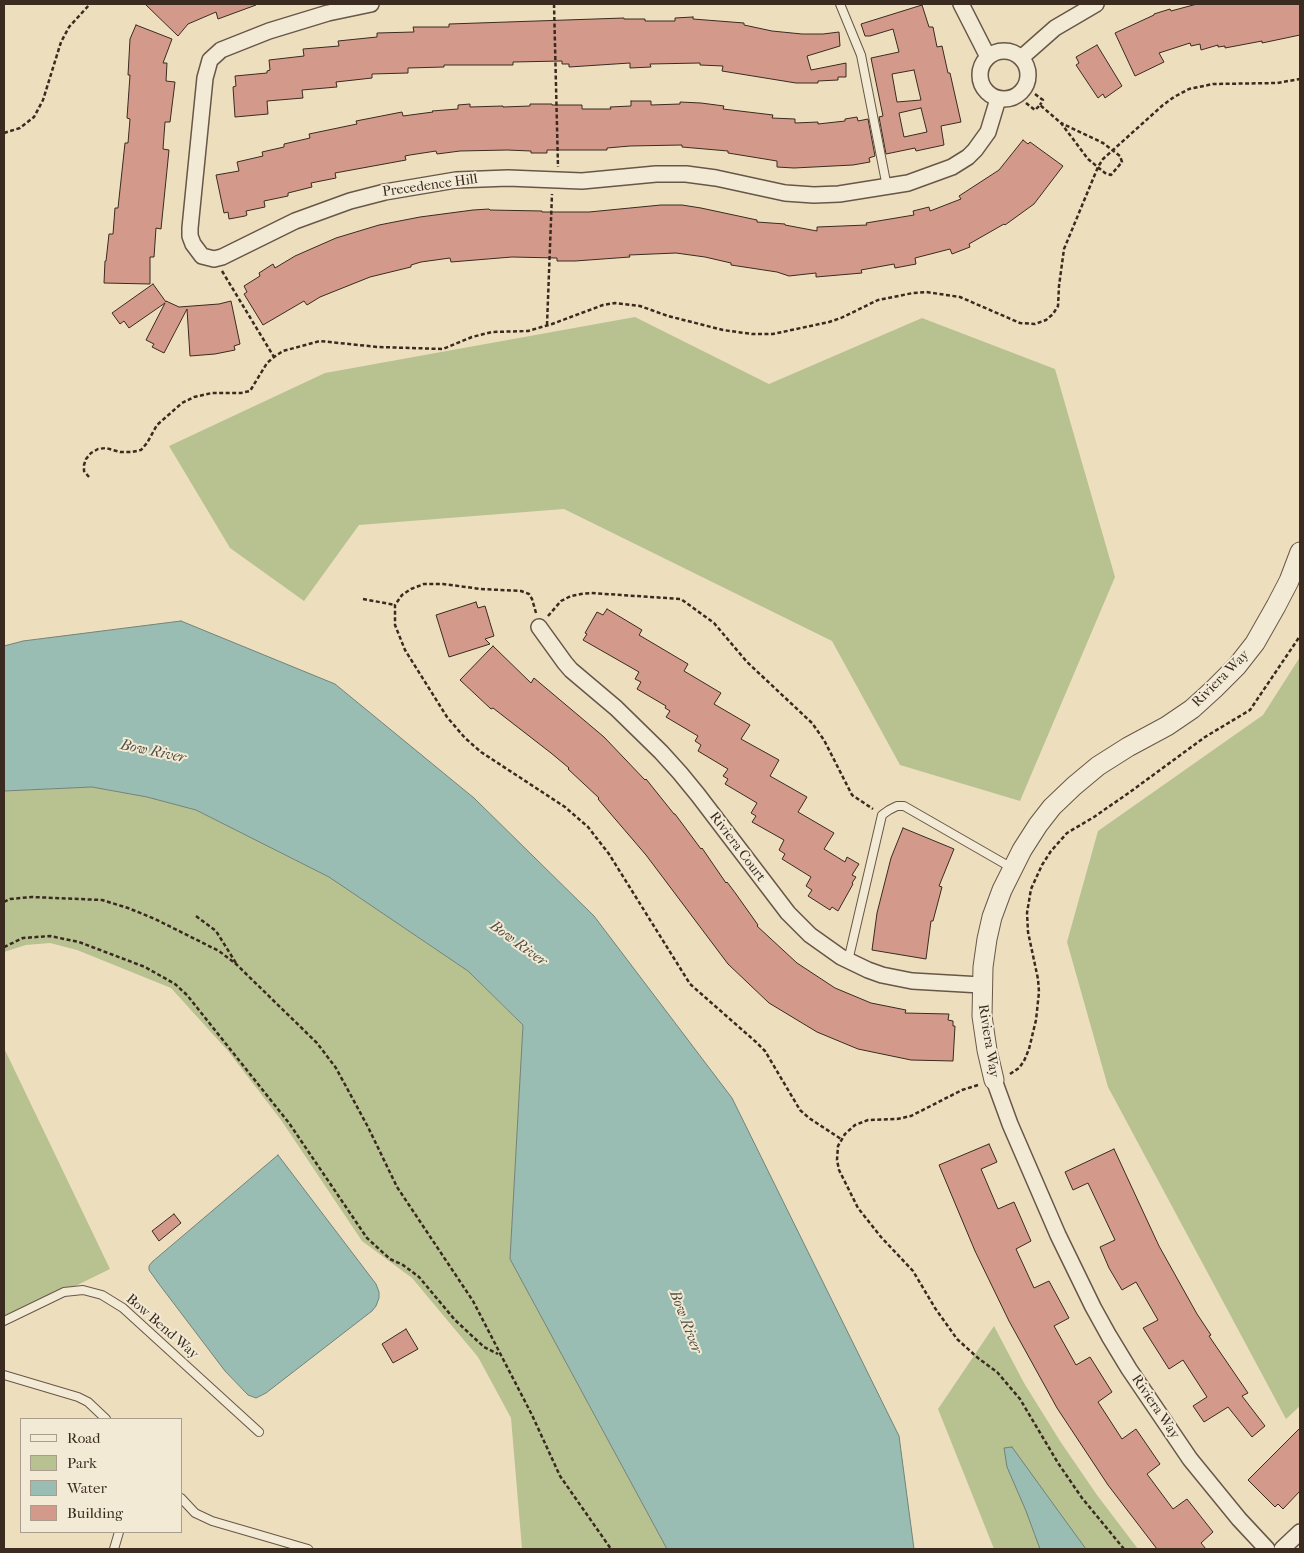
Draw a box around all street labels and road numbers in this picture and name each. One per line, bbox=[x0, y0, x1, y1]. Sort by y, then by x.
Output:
street label: Precedence Hill bbox=[381, 171, 479, 201]
street label: Riviera Way bbox=[1189, 647, 1253, 711]
street label: Riviera Court bbox=[705, 809, 769, 885]
street label: Riviera Way bbox=[974, 1003, 1002, 1079]
street label: Bow Bend Way bbox=[122, 1291, 202, 1363]
street label: Riviera Way bbox=[1127, 1372, 1183, 1442]

